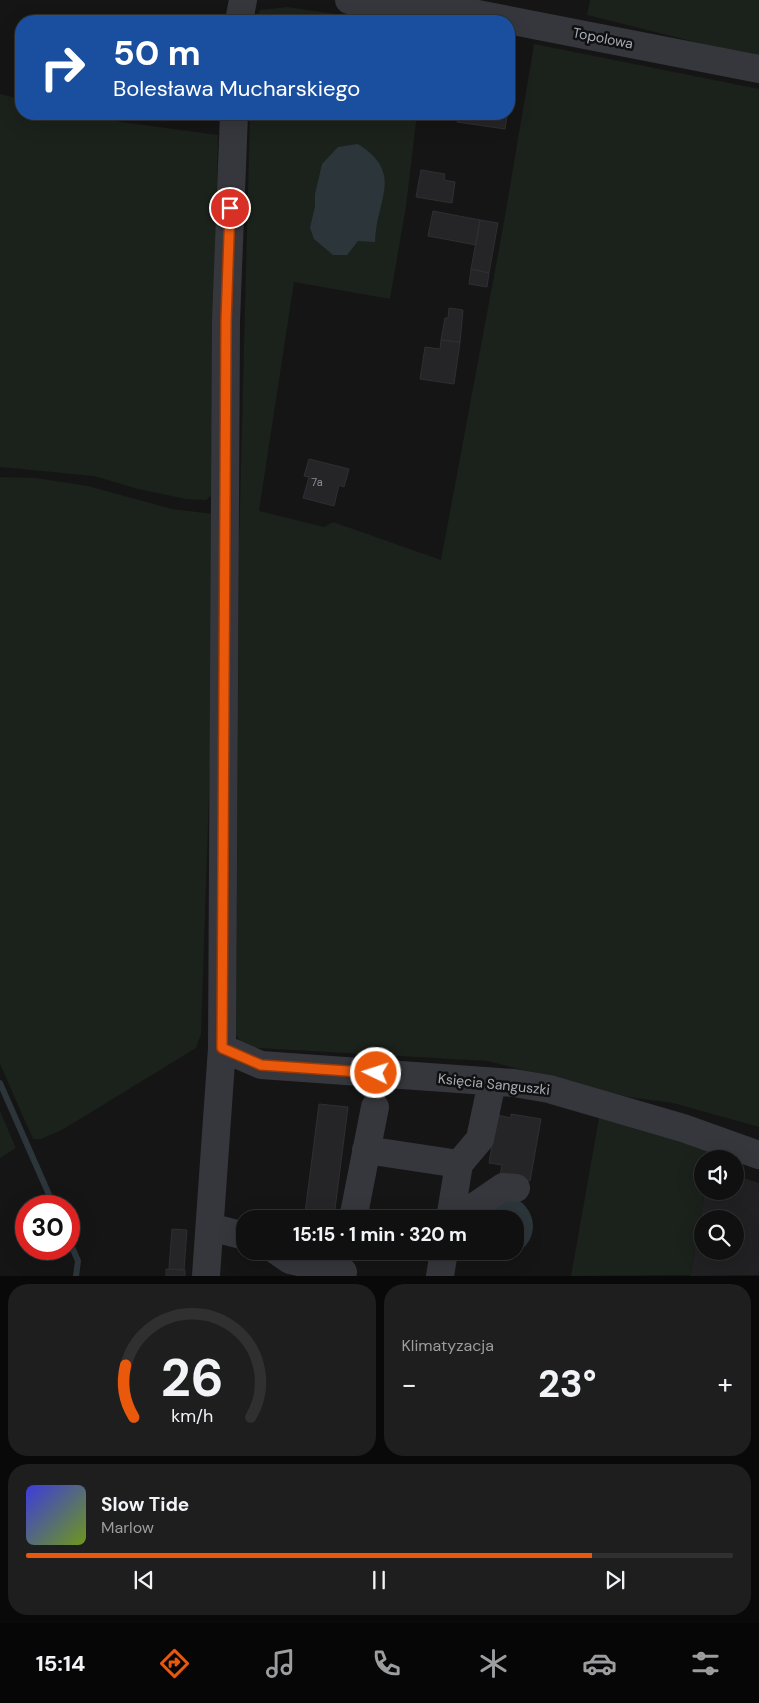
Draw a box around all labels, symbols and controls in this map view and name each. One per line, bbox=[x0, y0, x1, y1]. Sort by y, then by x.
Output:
street label: Topolowa bbox=[571, 23, 635, 53]
text: 50 m bbox=[113, 30, 201, 76]
icon: right bbox=[30, 35, 95, 100]
text: Bolesława Mucharskiego bbox=[113, 74, 360, 103]
pin bbox=[209, 187, 251, 229]
icon: arrive bbox=[216, 194, 244, 222]
house number: 7a bbox=[311, 475, 323, 489]
position arrow bbox=[349, 1046, 401, 1098]
street label: Księcia Sanguszki bbox=[437, 1069, 551, 1099]
map controls bbox=[694, 1150, 744, 1260]
button: sound bbox=[694, 1150, 744, 1200]
speed limit sign: 30 bbox=[15, 1195, 80, 1260]
button: search bbox=[694, 1210, 744, 1260]
text: 15:15 · 1 min · 320 m bbox=[293, 1222, 467, 1247]
text: Klimatyzacja bbox=[402, 1335, 494, 1356]
text: 26 bbox=[160, 1344, 223, 1412]
text: 23° bbox=[538, 1359, 597, 1409]
text: − bbox=[402, 1366, 417, 1403]
text: + bbox=[718, 1366, 733, 1403]
text: km/h bbox=[171, 1404, 213, 1428]
text: Slow Tide bbox=[101, 1492, 189, 1517]
text: Marlow bbox=[101, 1517, 154, 1538]
icon: previous bbox=[130, 1566, 158, 1594]
icon: pause bbox=[365, 1566, 393, 1594]
icon: next bbox=[601, 1566, 629, 1594]
icon: directions bbox=[157, 1646, 192, 1681]
icon: music bbox=[263, 1646, 298, 1681]
icon: phone bbox=[369, 1646, 404, 1681]
icon: climate bbox=[476, 1646, 511, 1681]
icon: car bbox=[582, 1646, 617, 1681]
icon: filters bbox=[688, 1646, 723, 1681]
text: 15:14 bbox=[36, 1649, 85, 1678]

